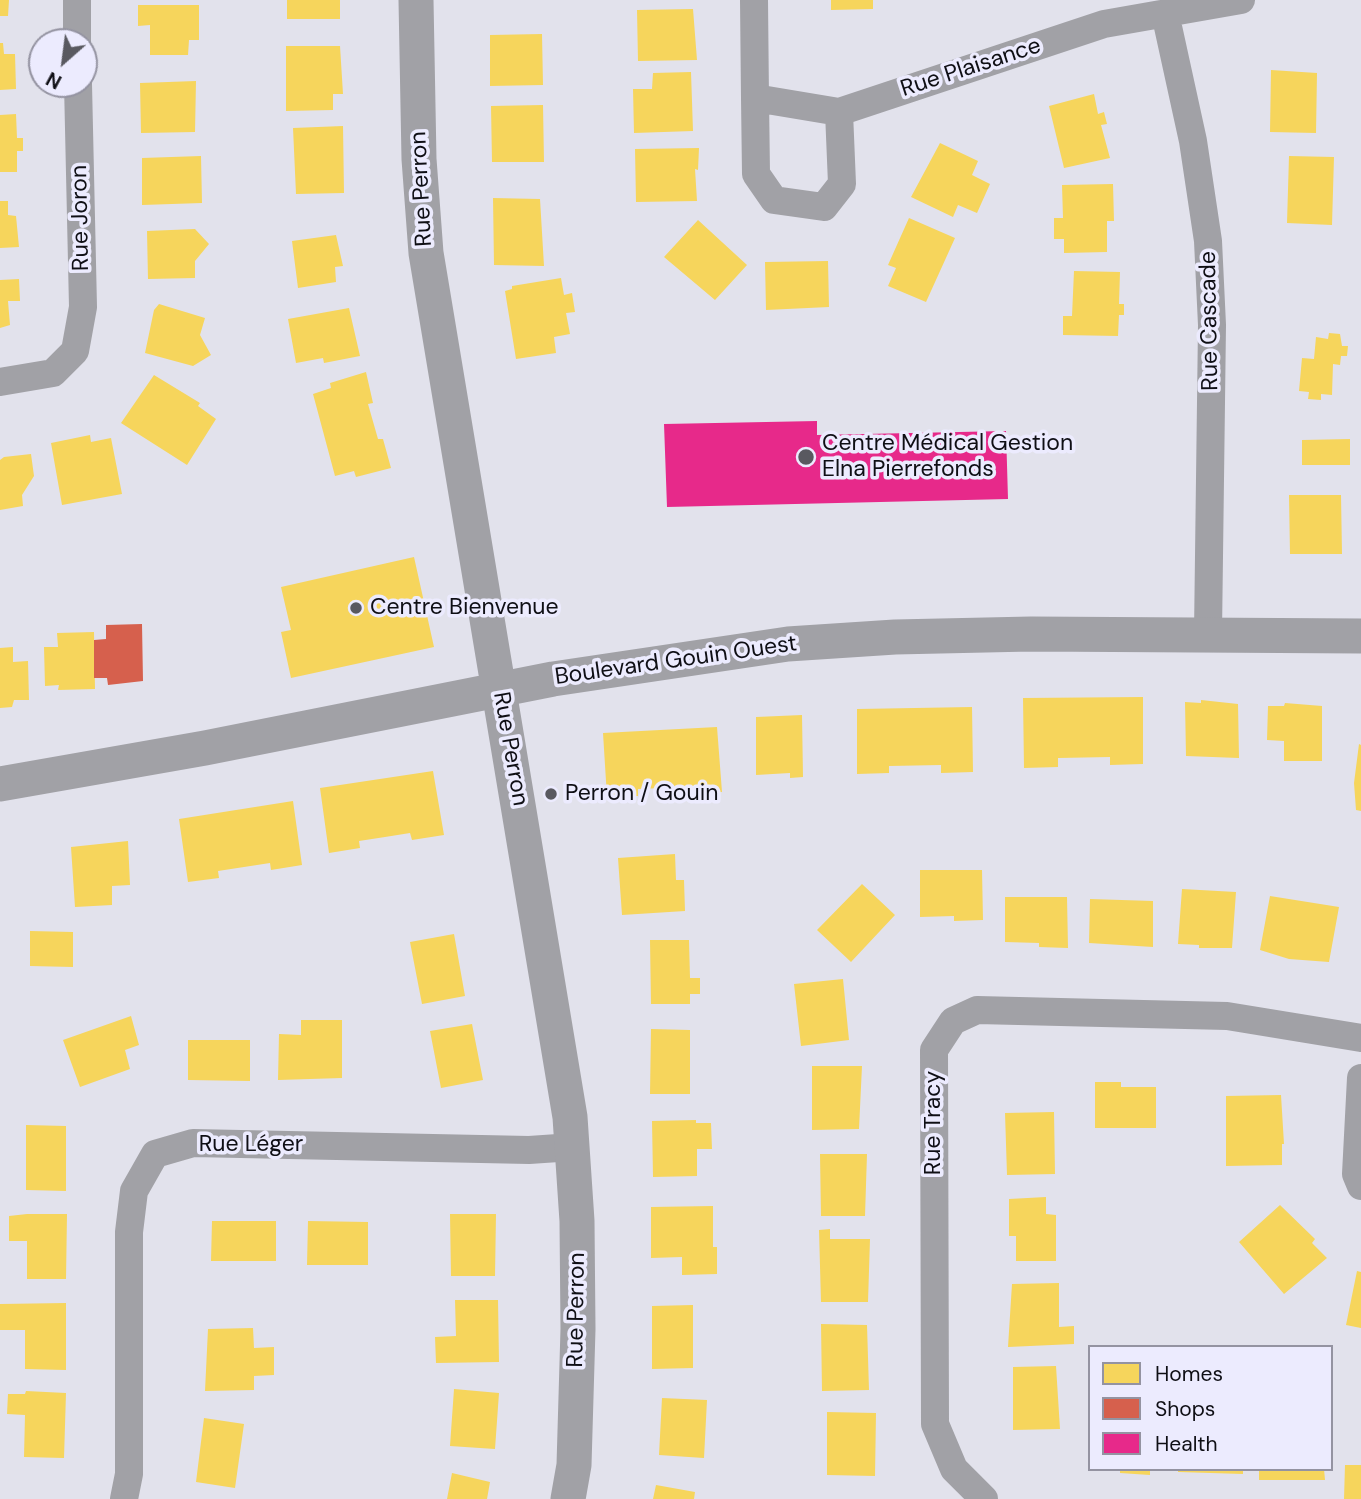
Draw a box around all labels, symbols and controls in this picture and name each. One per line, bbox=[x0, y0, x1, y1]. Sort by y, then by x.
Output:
north arrow bbox=[28, 28, 98, 98]
street label: Rue Plaisance bbox=[897, 32, 1045, 104]
text: N bbox=[42, 66, 66, 95]
street label: Rue Perron bbox=[405, 131, 439, 247]
street label: Rue Joron bbox=[66, 165, 96, 271]
street label: Rue Cascade bbox=[1195, 251, 1225, 391]
place label: Centre Médical Gestion Elna Pierrefonds bbox=[822, 430, 1073, 484]
marker: Centre Médical Gestion Elna Pierrefonds bbox=[796, 447, 816, 467]
place label: Centre Bienvenue bbox=[370, 594, 559, 622]
marker: Centre Bienvenue bbox=[348, 600, 364, 616]
street label: Boulevard Gouin Ouest bbox=[553, 630, 799, 692]
street label: Rue Perron bbox=[486, 690, 534, 808]
place label: Perron / Gouin bbox=[565, 780, 718, 808]
marker: Perron / Gouin bbox=[543, 786, 559, 802]
street label: Rue Tracy bbox=[920, 1071, 948, 1175]
street label: Rue Léger bbox=[199, 1131, 303, 1159]
street label: Rue Perron bbox=[562, 1252, 592, 1368]
legend bbox=[1088, 1345, 1333, 1471]
text: Homes bbox=[1155, 1360, 1223, 1388]
text: Shops bbox=[1155, 1395, 1215, 1423]
text: Health bbox=[1155, 1430, 1218, 1458]

